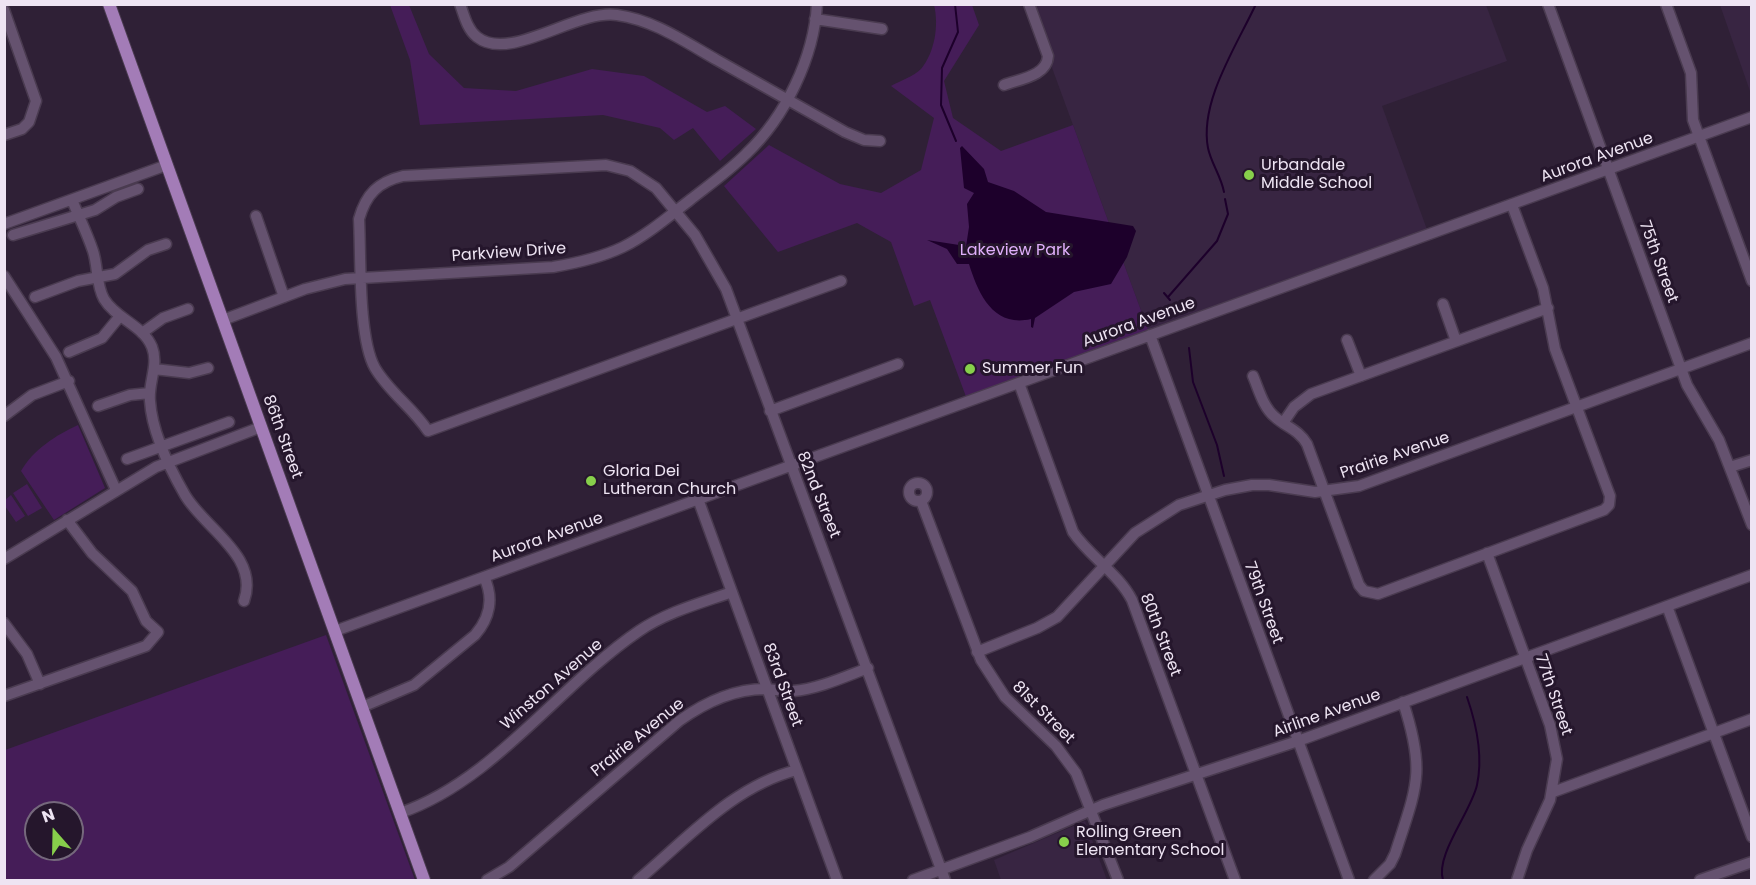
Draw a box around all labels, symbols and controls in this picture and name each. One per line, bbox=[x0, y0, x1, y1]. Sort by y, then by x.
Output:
street label: Aurora Avenue bbox=[1538, 129, 1656, 187]
place label: Urbandale Middle School bbox=[1261, 156, 1372, 194]
marker: Urbandale Middle School bbox=[1242, 168, 1256, 182]
street label: 75th Street bbox=[1634, 218, 1682, 306]
street label: Parkview Drive bbox=[451, 239, 567, 267]
park label: Lakeview Park bbox=[960, 241, 1070, 261]
street label: Aurora Avenue bbox=[1080, 294, 1198, 352]
place label: Summer Fun bbox=[982, 359, 1083, 379]
marker: Summer Fun bbox=[963, 362, 977, 376]
street label: 86th Street bbox=[258, 393, 306, 481]
street label: Prairie Avenue bbox=[1338, 428, 1452, 484]
street label: 82nd Street bbox=[792, 449, 844, 541]
place label: Gloria Dei Lutheran Church bbox=[603, 462, 736, 500]
marker: Gloria Dei Lutheran Church bbox=[584, 474, 598, 488]
street label: Aurora Avenue bbox=[488, 509, 606, 567]
street label: 79th Street bbox=[1239, 559, 1287, 647]
street label: 80th Street bbox=[1135, 591, 1185, 679]
street label: Winston Avenue bbox=[497, 636, 607, 734]
street label: 83rd Street bbox=[758, 641, 806, 729]
street label: 77th Street bbox=[1530, 652, 1576, 738]
street label: 81st Street bbox=[1008, 678, 1078, 748]
street label: Airline Avenue bbox=[1271, 686, 1383, 742]
street label: Prairie Avenue bbox=[588, 695, 688, 781]
north arrow bbox=[24, 801, 84, 861]
text: N bbox=[39, 803, 58, 828]
place label: Rolling Green Elementary School bbox=[1076, 823, 1224, 861]
marker: Rolling Green Elementary School bbox=[1057, 835, 1071, 849]

